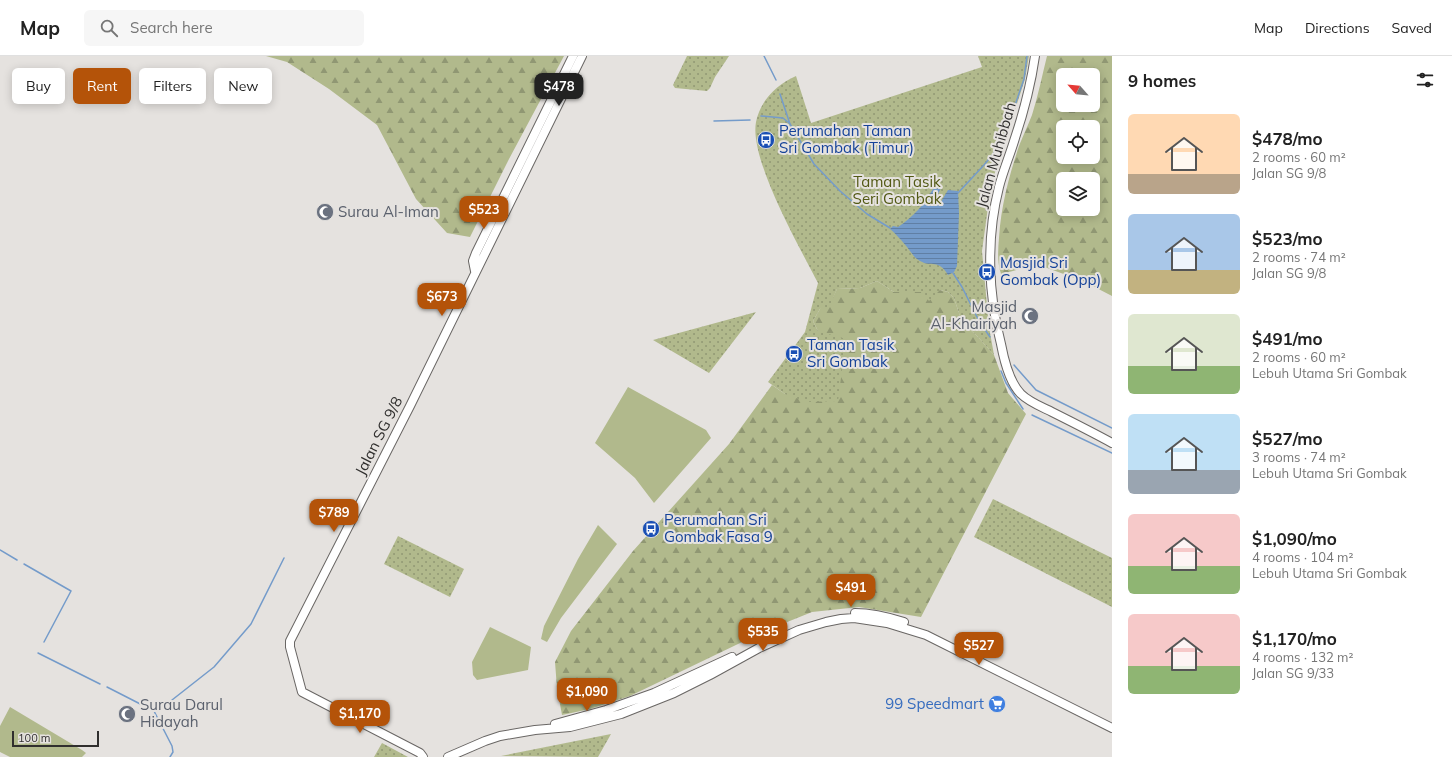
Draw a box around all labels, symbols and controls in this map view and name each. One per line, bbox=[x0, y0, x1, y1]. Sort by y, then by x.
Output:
search box bbox=[84, 10, 364, 46]
text: Map bbox=[20, 16, 60, 40]
icon: search bbox=[98, 17, 120, 39]
text: Search here bbox=[130, 18, 213, 37]
text: Map bbox=[1254, 19, 1283, 37]
text: Directions bbox=[1305, 19, 1370, 37]
text: Saved bbox=[1392, 19, 1432, 37]
chip: Buy bbox=[12, 68, 65, 104]
chip: Rent bbox=[73, 68, 131, 104]
chip: Filters bbox=[139, 68, 206, 104]
chip: New bbox=[214, 68, 272, 104]
north arrow bbox=[1056, 68, 1100, 112]
map controls bbox=[1056, 68, 1100, 216]
icon: filters bbox=[1414, 69, 1436, 91]
text: 9 homes bbox=[1128, 70, 1196, 91]
pin: $478 bbox=[535, 73, 583, 107]
text: $478 bbox=[543, 78, 575, 94]
street label: Jalan Muhibbah bbox=[971, 100, 1020, 210]
button: locate bbox=[1056, 120, 1100, 164]
place label: Perumahan Taman Sri Gombak (Timur) bbox=[779, 121, 914, 157]
text: $478/mo bbox=[1252, 128, 1323, 149]
bus stop icon: Perumahan Taman Sri Gombak (Timur) bbox=[756, 130, 776, 150]
icon: home bbox=[1160, 130, 1208, 178]
text: 2 rooms · 60 m² bbox=[1252, 149, 1346, 165]
text: Jalan SG 9/8 bbox=[1252, 165, 1326, 181]
park label: Taman Tasik Seri Gombak bbox=[853, 172, 942, 208]
button: layers bbox=[1056, 172, 1100, 216]
pin: $523 bbox=[460, 196, 508, 230]
text: $523 bbox=[468, 201, 500, 217]
mosque icon: Surau Al-Iman bbox=[315, 202, 335, 222]
place label: Surau Al-Iman bbox=[338, 202, 439, 221]
text: $523/mo bbox=[1252, 228, 1323, 249]
icon: home bbox=[1160, 230, 1208, 278]
text: 2 rooms · 74 m² bbox=[1252, 249, 1346, 265]
place label: Masjid Sri Gombak (Opp) bbox=[1000, 253, 1101, 289]
bus stop icon: Masjid Sri Gombak (Opp) bbox=[977, 262, 997, 282]
text: Jalan SG 9/8 bbox=[1252, 265, 1326, 281]
pin: $673 bbox=[418, 283, 466, 317]
text: $673 bbox=[426, 288, 458, 304]
place label: Masjid Al-Khairiyah bbox=[930, 297, 1017, 333]
mosque icon: Masjid Al-Khairiyah bbox=[1020, 306, 1040, 326]
text: $491/mo bbox=[1252, 328, 1323, 349]
icon: home bbox=[1160, 330, 1208, 378]
place label: Taman Tasik Sri Gombak bbox=[807, 335, 895, 371]
bus stop icon: Taman Tasik Sri Gombak bbox=[784, 344, 804, 364]
text: 2 rooms · 60 m² bbox=[1252, 349, 1346, 365]
text: Lebuh Utama Sri Gombak bbox=[1252, 365, 1407, 381]
street label: Jalan SG 9/8 bbox=[351, 393, 406, 478]
text: $527/mo bbox=[1252, 428, 1323, 449]
icon: home bbox=[1160, 430, 1208, 478]
text: 3 rooms · 74 m² bbox=[1252, 449, 1346, 465]
text: Lebuh Utama Sri Gombak bbox=[1252, 465, 1407, 481]
pin: $789 bbox=[310, 499, 358, 533]
text: $789 bbox=[318, 504, 350, 520]
place label: Perumahan Sri Gombak Fasa 9 bbox=[664, 510, 773, 546]
bus stop icon: Perumahan Sri Gombak Fasa 9 bbox=[641, 519, 661, 539]
text: $1,090/mo bbox=[1252, 528, 1337, 549]
icon: home bbox=[1160, 530, 1208, 578]
text: 4 rooms · 104 m² bbox=[1252, 549, 1353, 565]
text: Lebuh Utama Sri Gombak bbox=[1252, 565, 1407, 581]
pin: $491 bbox=[827, 574, 875, 608]
text: $491 bbox=[835, 579, 867, 595]
pin: $535 bbox=[739, 618, 787, 652]
text: $535 bbox=[747, 623, 779, 639]
text: $1,170/mo bbox=[1252, 628, 1337, 649]
icon: home bbox=[1160, 630, 1208, 678]
pin: $527 bbox=[955, 632, 1003, 666]
text: $527 bbox=[963, 637, 995, 653]
text: 4 rooms · 132 m² bbox=[1252, 649, 1353, 665]
text: Jalan SG 9/33 bbox=[1252, 665, 1334, 681]
pin: $1,090 bbox=[554, 678, 620, 712]
text: $1,090 bbox=[566, 683, 608, 699]
place label: 99 Speedmart bbox=[885, 694, 984, 713]
supermarket icon: 99 Speedmart bbox=[987, 694, 1007, 714]
place label: Surau Darul Hidayah bbox=[140, 695, 223, 731]
pin: $1,170 bbox=[327, 700, 393, 734]
mosque icon: Surau Darul Hidayah bbox=[117, 704, 137, 724]
text: $1,170 bbox=[339, 705, 381, 721]
scale bar bbox=[12, 729, 99, 748]
text: 100 m bbox=[18, 731, 50, 745]

